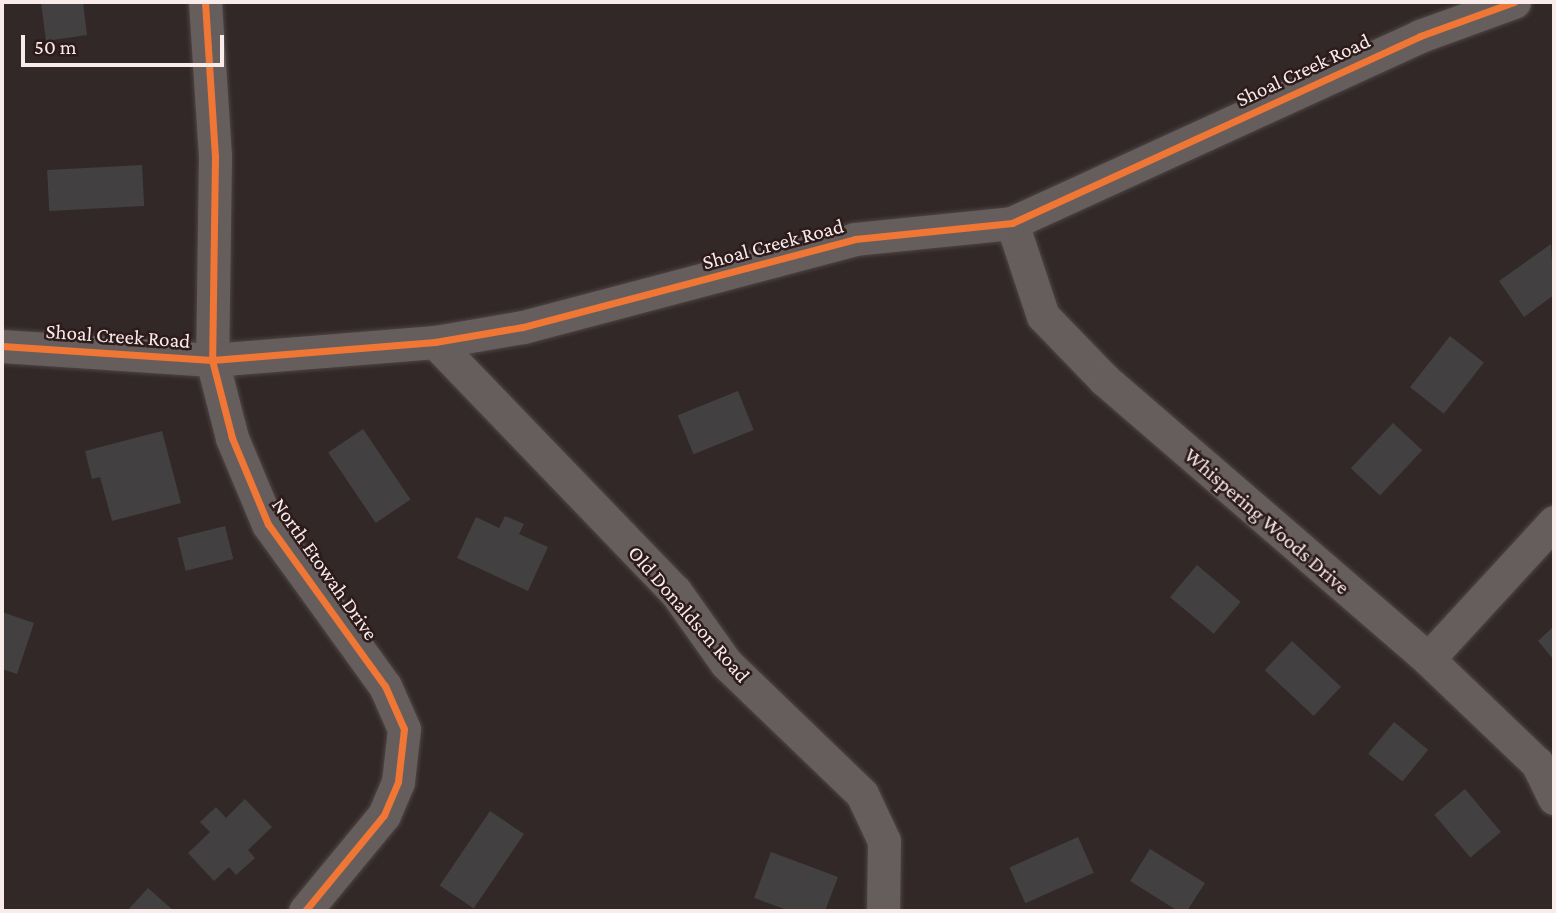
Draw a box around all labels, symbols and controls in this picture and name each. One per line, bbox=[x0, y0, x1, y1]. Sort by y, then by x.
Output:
scale bar bbox=[24, 21, 228, 65]
street label: Shoal Creek Road bbox=[1232, 28, 1374, 112]
text: 50 m bbox=[34, 35, 77, 59]
street label: Shoal Creek Road bbox=[700, 213, 846, 275]
street label: Shoal Creek Road bbox=[45, 318, 191, 354]
street label: Whispering Woods Drive bbox=[1179, 442, 1355, 600]
street label: North Etowah Drive bbox=[266, 493, 384, 645]
street label: Old Donaldson Road bbox=[623, 540, 755, 688]

